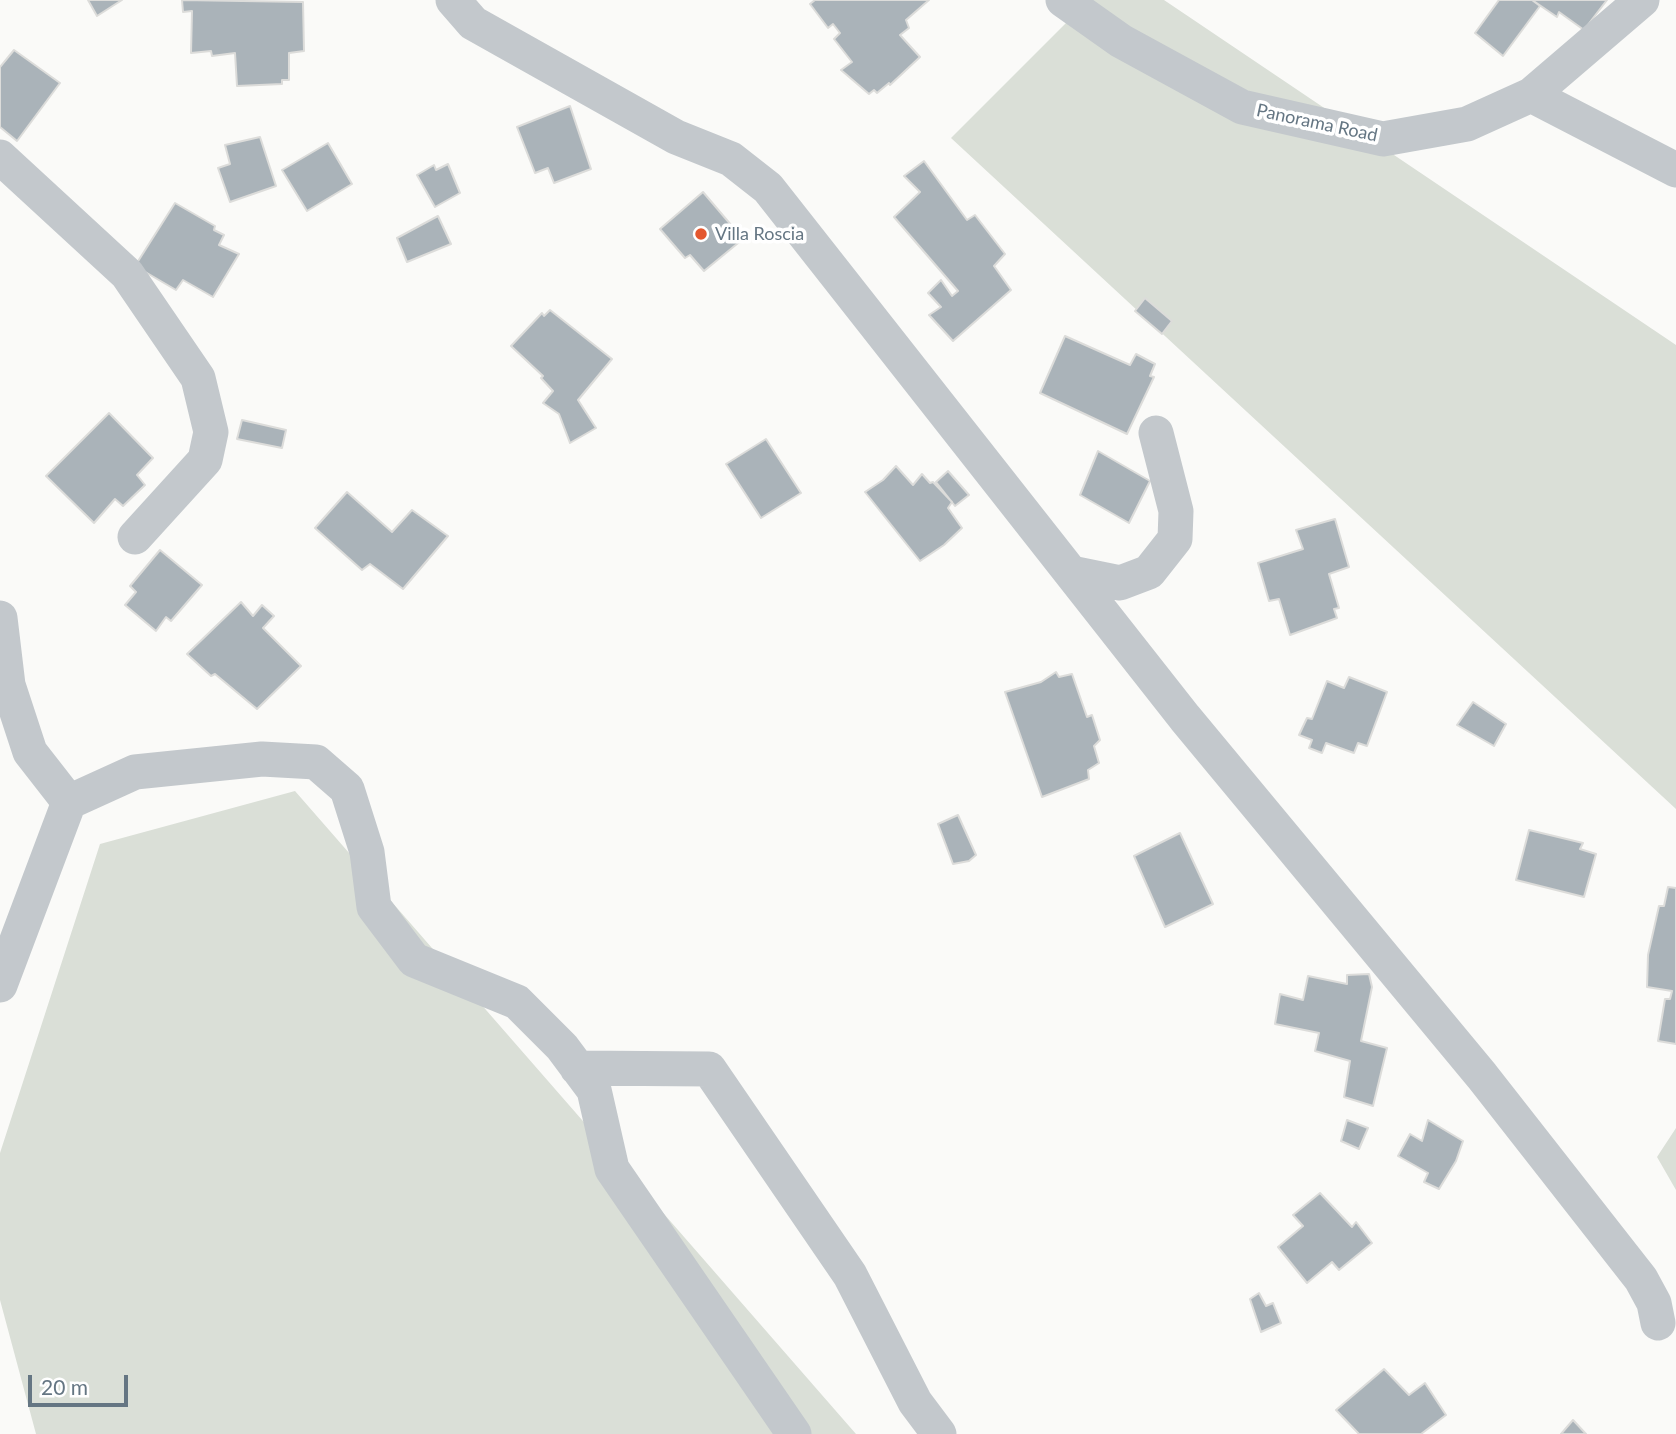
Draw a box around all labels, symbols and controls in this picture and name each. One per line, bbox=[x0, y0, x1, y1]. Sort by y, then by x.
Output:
street label: Panorama Road bbox=[1254, 100, 1380, 146]
place label: Villa Roscia bbox=[715, 223, 804, 245]
marker: Villa Roscia bbox=[693, 226, 709, 242]
scale bar bbox=[32, 1360, 131, 1404]
text: 20 m bbox=[41, 1374, 88, 1399]

